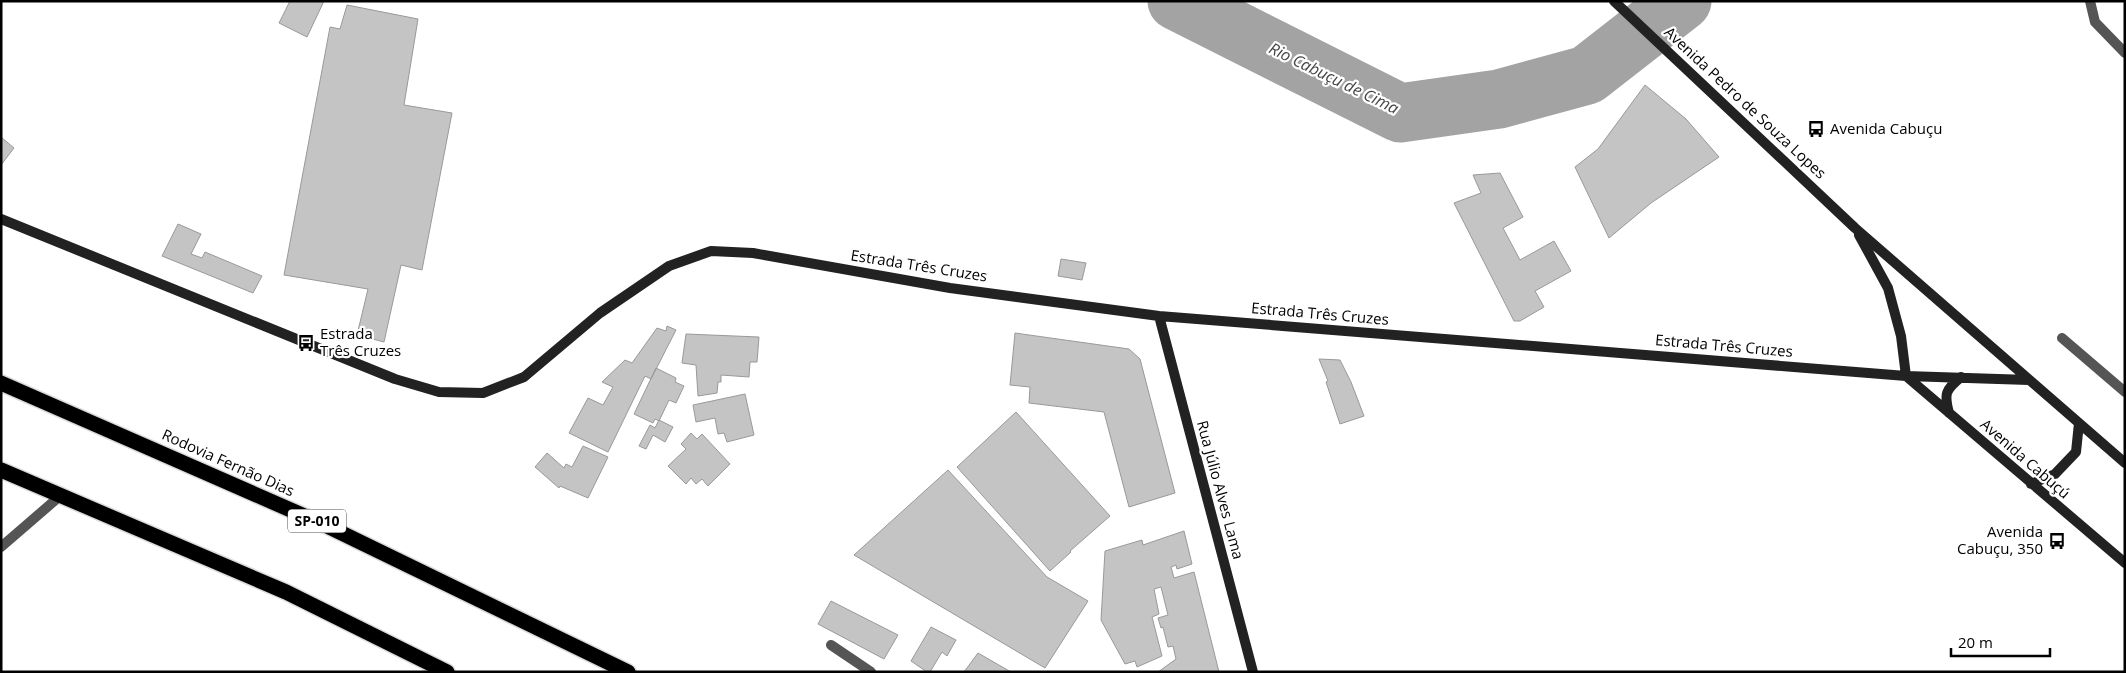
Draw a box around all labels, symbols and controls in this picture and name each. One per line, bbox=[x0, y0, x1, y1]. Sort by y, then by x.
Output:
street label: Avenida Pedro de Souza Lopes bbox=[1661, 22, 1831, 183]
water label: Rio Cabuçu de Cima bbox=[1265, 37, 1403, 119]
place label: Avenida Cabuçu bbox=[1830, 118, 1942, 138]
bus stop icon: Avenida Cabuçu bbox=[1806, 119, 1826, 139]
street label: Estrada Três Cruzes bbox=[849, 244, 989, 286]
street label: Estrada Três Cruzes bbox=[1251, 297, 1390, 329]
place label: Estrada Três Cruzes bbox=[320, 323, 401, 360]
street label: Estrada Três Cruzes bbox=[1655, 329, 1794, 361]
bus stop icon: Estrada Três Cruzes bbox=[296, 333, 316, 353]
street label: Avenida Cabuçú bbox=[1977, 414, 2075, 503]
street label: Rua Júlio Alves Lama bbox=[1193, 418, 1249, 561]
street label: Rodovia Fernão Dias bbox=[159, 424, 298, 500]
road number: SP-010 bbox=[288, 510, 346, 532]
place label: Avenida Cabuçu, 350 bbox=[1957, 521, 2043, 558]
bus stop icon: Avenida Cabuçu, 350 bbox=[2047, 531, 2067, 551]
scale bar bbox=[1951, 626, 2050, 658]
text: 20 m bbox=[1958, 632, 1993, 652]

